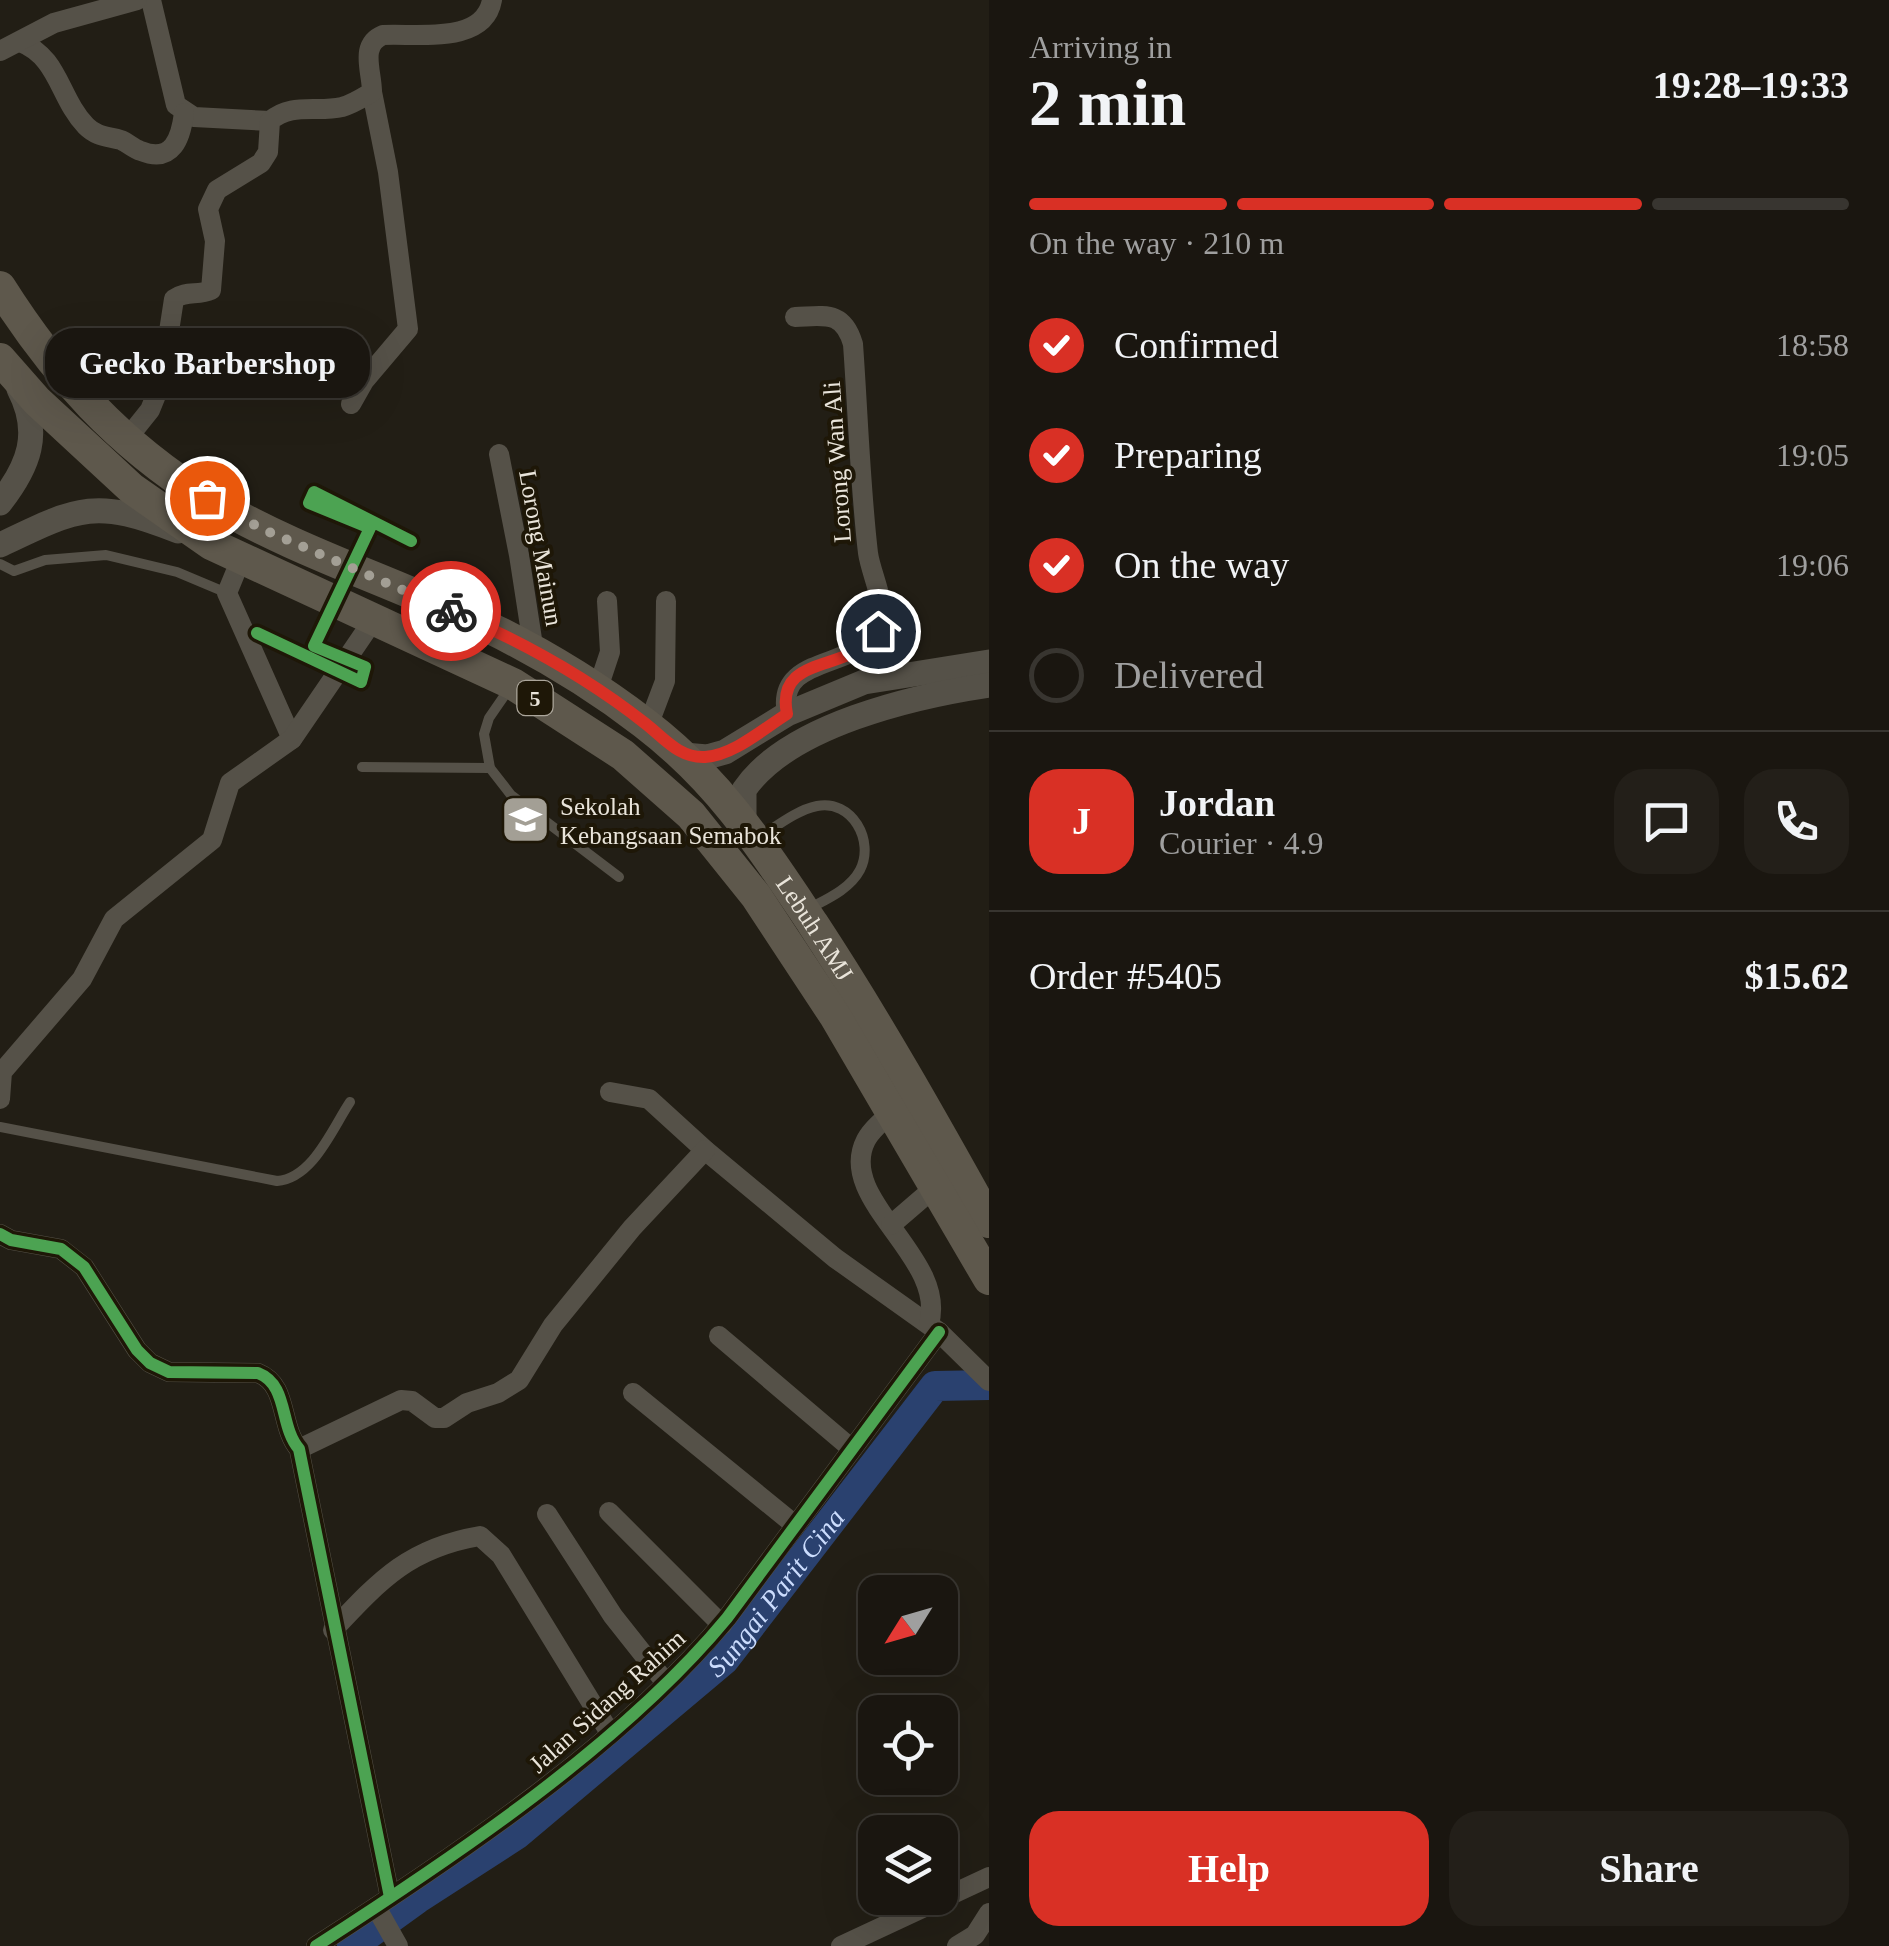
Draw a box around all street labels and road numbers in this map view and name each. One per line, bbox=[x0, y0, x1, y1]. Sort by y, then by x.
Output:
street label: Lorong Wan Ali bbox=[818, 381, 856, 543]
street label: Lorong Mainun bbox=[514, 468, 568, 628]
road number: 5 bbox=[518, 681, 552, 715]
street label: Lebuh AMJ bbox=[771, 871, 859, 985]
street label: Jalan Sidang Rahim bbox=[524, 1624, 691, 1778]

